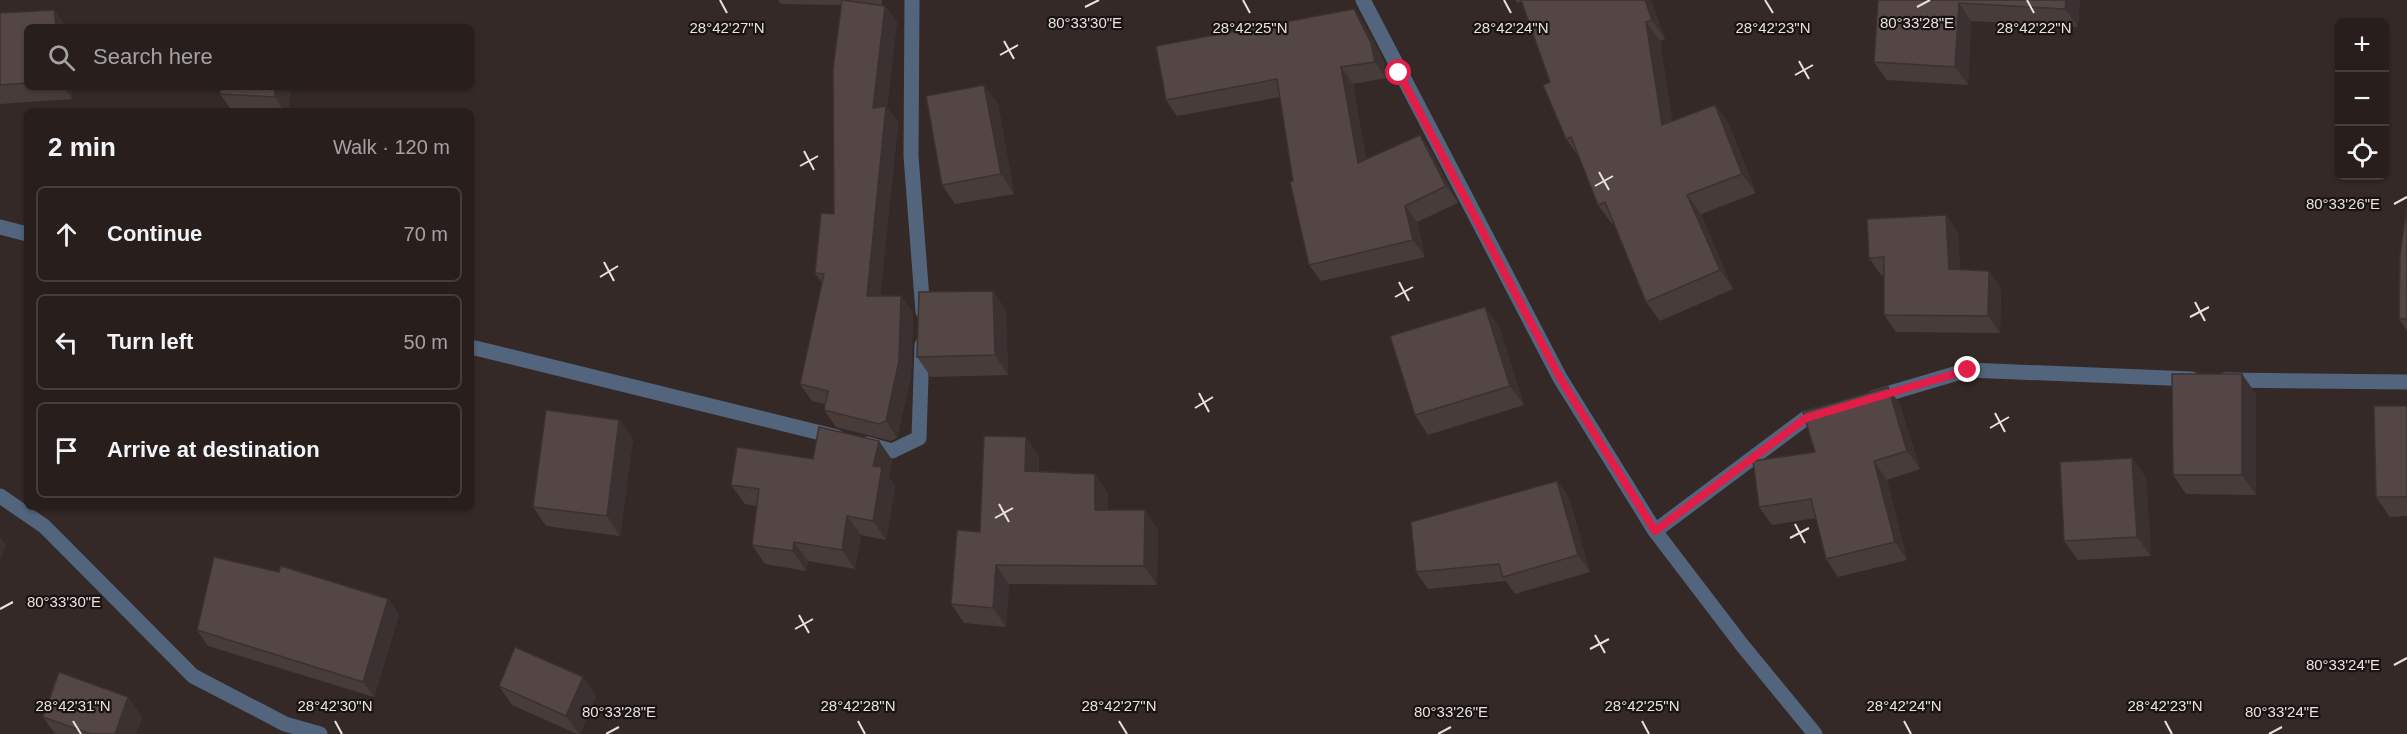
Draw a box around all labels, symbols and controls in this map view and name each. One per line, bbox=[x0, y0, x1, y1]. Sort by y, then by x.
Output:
text: 80°33'30"E bbox=[1048, 14, 1122, 31]
text: 80°33'28"E bbox=[1880, 14, 1954, 31]
map controls bbox=[2335, 18, 2389, 180]
button: + bbox=[2335, 18, 2389, 72]
text: 28°42'27"N bbox=[689, 19, 765, 36]
text: 28°42'25"N bbox=[1212, 19, 1288, 36]
text: 28°42'24"N bbox=[1473, 19, 1549, 36]
text: 28°42'23"N bbox=[1735, 19, 1811, 36]
text: 28°42'22"N bbox=[1996, 19, 2072, 36]
search box bbox=[24, 24, 474, 90]
icon: search bbox=[45, 41, 78, 74]
text: Search here bbox=[93, 44, 213, 69]
route start bbox=[1385, 59, 1411, 85]
button: − bbox=[2335, 72, 2389, 126]
button: locate bbox=[2335, 126, 2389, 180]
text: 2 min bbox=[48, 132, 116, 162]
text: Walk · 120 m bbox=[333, 136, 450, 158]
text: 80°33'26"E bbox=[2306, 195, 2380, 212]
icon: ahead bbox=[50, 218, 83, 251]
text: Continue bbox=[107, 221, 202, 246]
text: 70 m bbox=[404, 223, 448, 245]
icon: left bbox=[50, 326, 83, 359]
text: Turn left bbox=[107, 329, 193, 354]
text: 50 m bbox=[404, 331, 448, 353]
route end bbox=[1954, 356, 1980, 382]
icon: arrive bbox=[50, 434, 83, 467]
text: Arrive at destination bbox=[107, 437, 320, 462]
text: 80°33'30"E bbox=[27, 593, 101, 610]
text: 80°33'24"E bbox=[2306, 656, 2380, 673]
text: 28°42'31"N bbox=[35, 697, 111, 714]
text: 28°42'30"N bbox=[297, 697, 373, 714]
text: 28°42'28"N bbox=[820, 697, 896, 714]
text: 28°42'27"N bbox=[1081, 697, 1157, 714]
text: 28°42'25"N bbox=[1604, 697, 1680, 714]
text: 28°42'24"N bbox=[1866, 697, 1942, 714]
text: 28°42'23"N bbox=[2127, 697, 2203, 714]
text: 80°33'28"E bbox=[582, 703, 656, 720]
text: 80°33'26"E bbox=[1414, 703, 1488, 720]
text: 80°33'24"E bbox=[2245, 703, 2319, 720]

